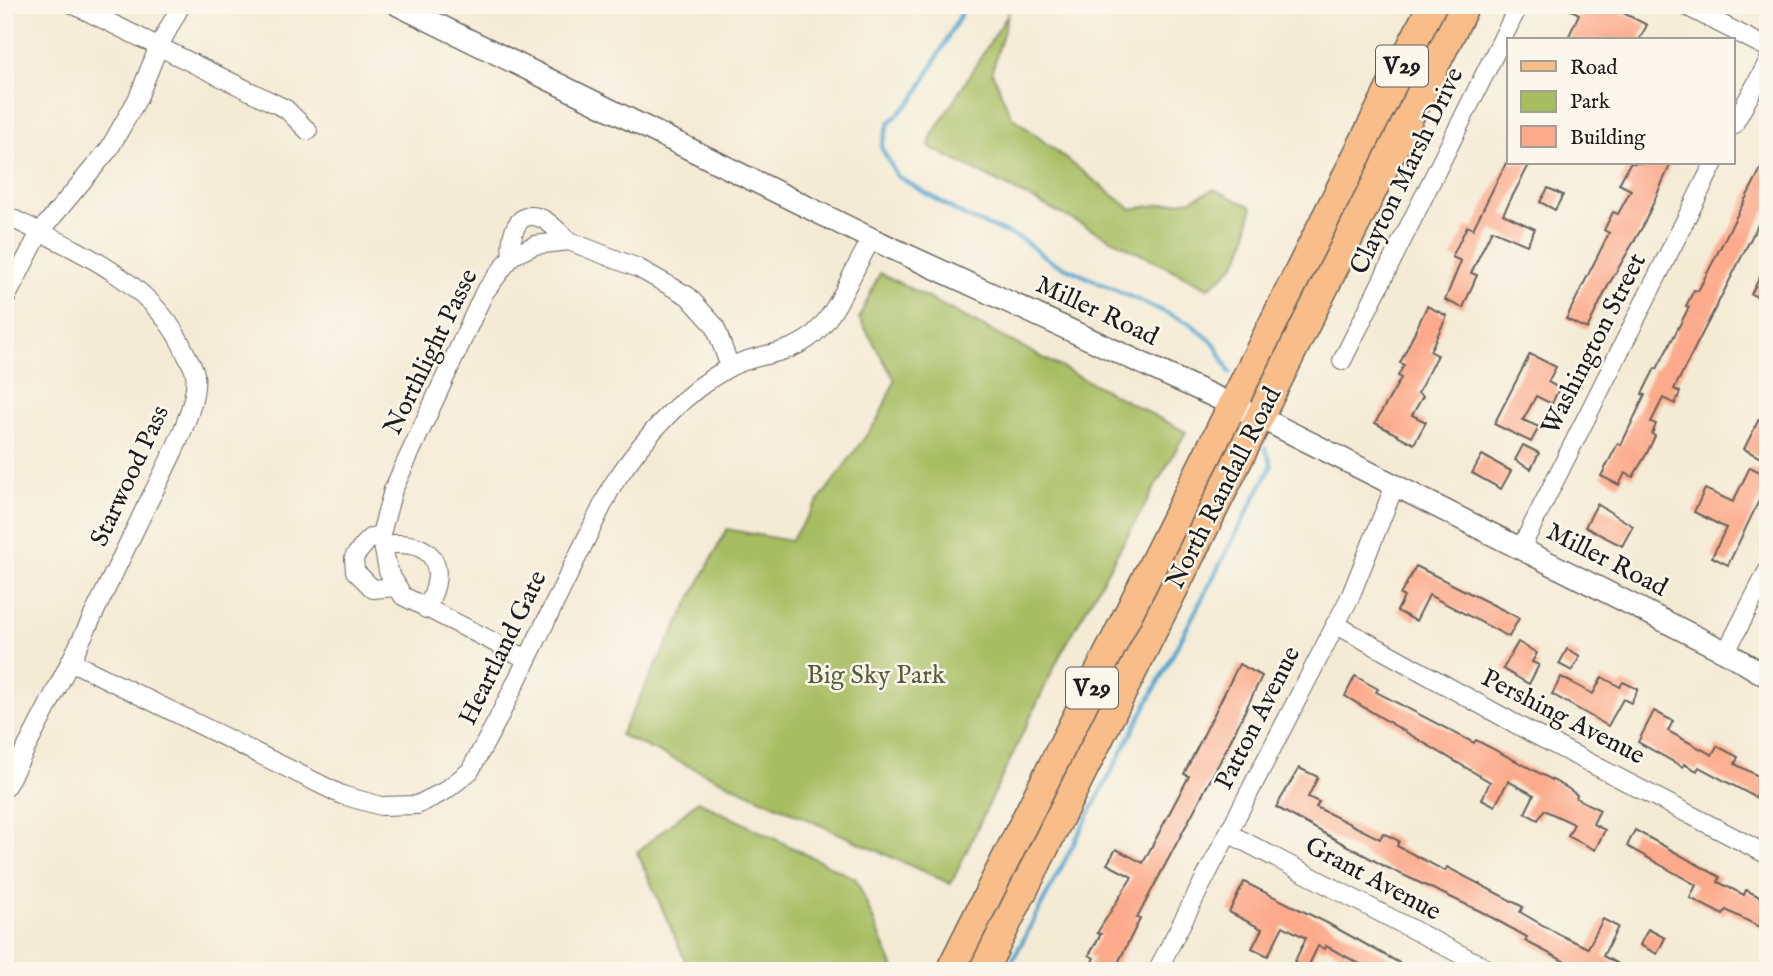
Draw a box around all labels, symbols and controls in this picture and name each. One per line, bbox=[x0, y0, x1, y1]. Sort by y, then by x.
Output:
legend bbox=[1507, 38, 1734, 164]
road number: V29 bbox=[1376, 46, 1428, 86]
text: Road bbox=[1570, 55, 1618, 82]
street label: Clayton Marsh Drive bbox=[1343, 62, 1471, 280]
text: Park bbox=[1570, 89, 1611, 116]
text: Building bbox=[1570, 125, 1646, 152]
street label: Washington Street bbox=[1534, 248, 1654, 440]
street label: Northlight Passe bbox=[377, 263, 486, 441]
street label: Miller Road bbox=[1030, 268, 1164, 354]
street label: North Randall Road bbox=[1159, 381, 1289, 594]
street label: Starwood Pass bbox=[83, 400, 177, 552]
street label: Miller Road bbox=[1541, 515, 1673, 605]
street label: Heartland Gate bbox=[451, 565, 555, 731]
street label: Patton Avenue bbox=[1208, 641, 1308, 795]
park label: Big Sky Park bbox=[806, 659, 947, 692]
street label: Pershing Avenue bbox=[1476, 662, 1650, 772]
road number: V29 bbox=[1066, 668, 1118, 708]
street label: Grant Avenue bbox=[1299, 829, 1447, 929]

